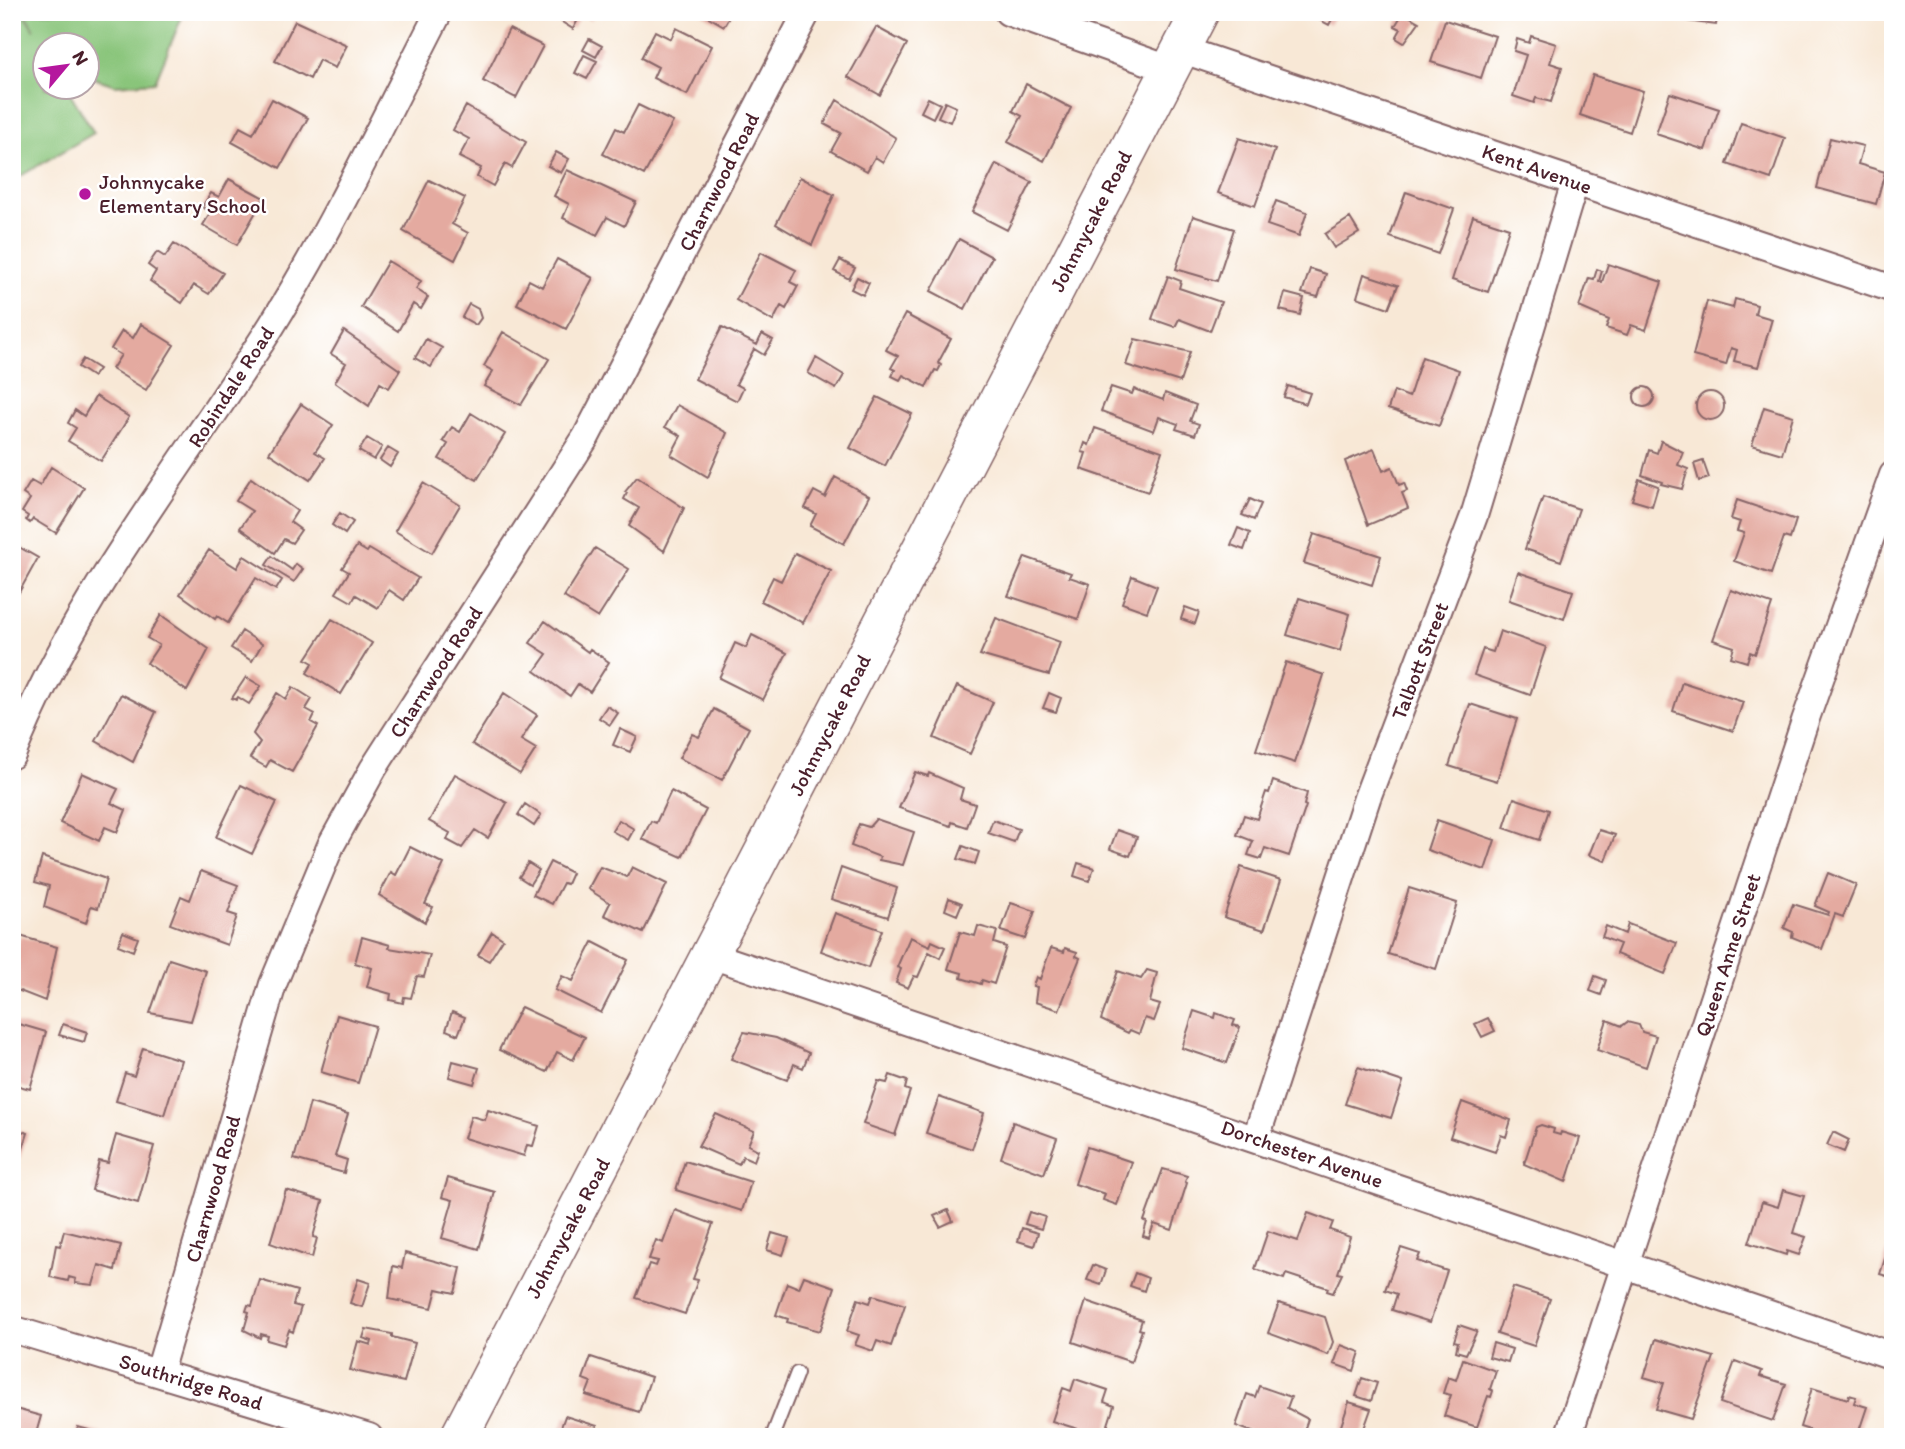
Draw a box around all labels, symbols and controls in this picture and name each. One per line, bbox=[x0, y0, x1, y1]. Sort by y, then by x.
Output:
north arrow bbox=[32, 32, 102, 102]
text: N bbox=[67, 47, 94, 69]
street label: Charnwood Road bbox=[673, 108, 765, 255]
street label: Kent Avenue bbox=[1479, 138, 1595, 199]
street label: Johnnycake Road bbox=[1044, 145, 1137, 296]
place label: Johnnycake Elementary School bbox=[99, 169, 267, 218]
marker: Johnnycake Elementary School bbox=[77, 186, 93, 202]
street label: Robindale Road bbox=[182, 322, 279, 452]
street label: Talbott Street bbox=[1386, 598, 1453, 723]
street label: Charnwood Road bbox=[384, 601, 488, 742]
street label: Johnnycake Road bbox=[783, 649, 876, 800]
street label: Queen Anne Street bbox=[1689, 870, 1766, 1040]
street label: Charnwood Road bbox=[180, 1112, 246, 1265]
street label: Dorchester Avenue bbox=[1218, 1114, 1386, 1193]
street label: Johnnycake Road bbox=[520, 1153, 615, 1302]
street label: Southridge Road bbox=[116, 1348, 267, 1415]

